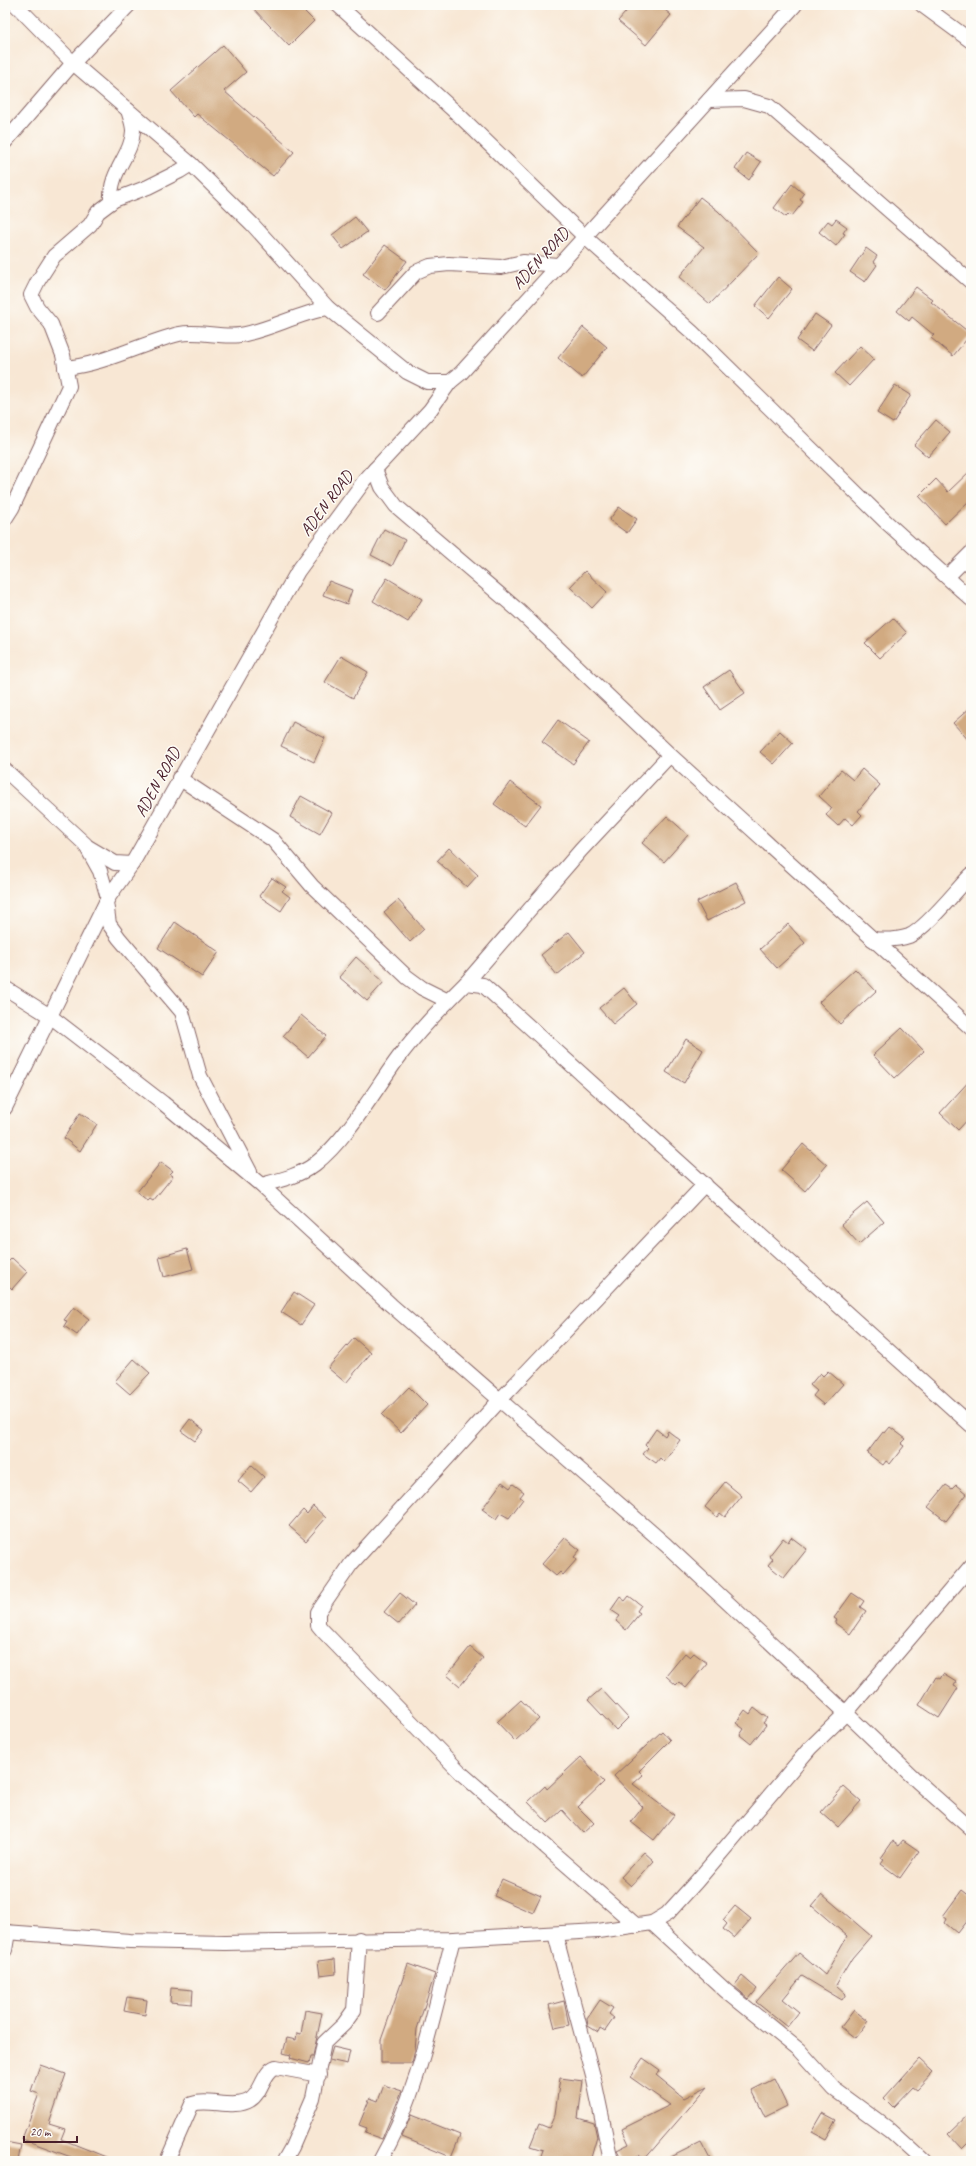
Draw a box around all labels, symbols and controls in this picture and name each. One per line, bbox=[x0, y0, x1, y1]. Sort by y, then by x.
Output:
street label: ADEN ROAD bbox=[507, 222, 575, 294]
street label: ADEN ROAD bbox=[295, 465, 359, 540]
street label: ADEN ROAD bbox=[130, 742, 186, 820]
scale bar bbox=[24, 2118, 77, 2144]
text: 20 m bbox=[30, 2124, 52, 2140]

